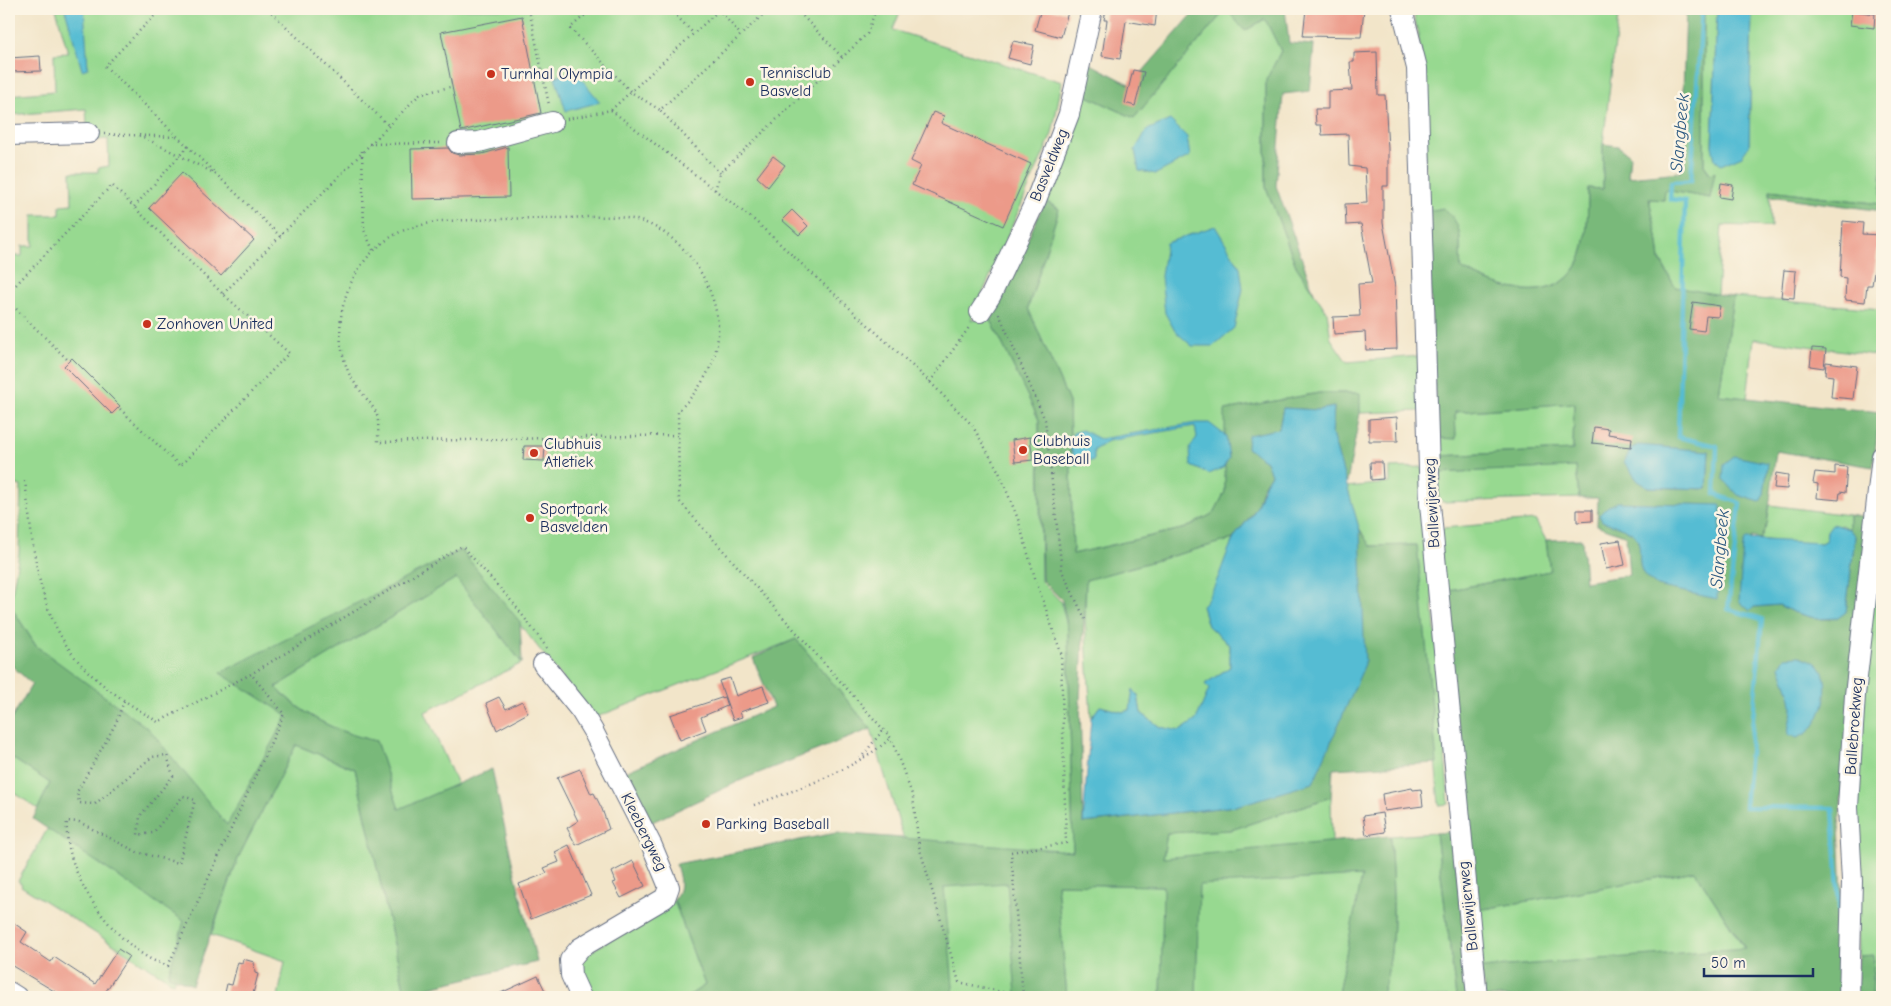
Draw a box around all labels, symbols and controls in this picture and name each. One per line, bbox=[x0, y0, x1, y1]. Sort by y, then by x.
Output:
place label: Tennisclub Basveld bbox=[760, 64, 831, 100]
place label: Turnhal Olympia bbox=[501, 65, 613, 83]
marker: Turnhal Olympia bbox=[485, 68, 497, 80]
marker: Tennisclub Basveld bbox=[744, 76, 756, 88]
water label: Slangbeek bbox=[1666, 92, 1694, 173]
street label: Basveldweg bbox=[1026, 126, 1072, 204]
place label: Zonhoven United bbox=[157, 315, 273, 333]
marker: Zonhoven United bbox=[141, 318, 153, 330]
place label: Clubhuis Baseball bbox=[1033, 432, 1090, 468]
place label: Clubhuis Atletiek bbox=[544, 435, 601, 471]
marker: Clubhuis Baseball bbox=[1017, 444, 1029, 456]
marker: Clubhuis Atletiek bbox=[528, 447, 540, 459]
street label: Ballewijerweg bbox=[1421, 457, 1443, 549]
place label: Sportpark Basvelden bbox=[540, 500, 608, 536]
water label: Slangbeek bbox=[1706, 508, 1734, 589]
marker: Sportpark Basvelden bbox=[524, 512, 536, 524]
street label: Ballebroekweg bbox=[1842, 677, 1866, 775]
street label: Kleebergweg bbox=[617, 790, 671, 874]
place label: Parking Baseball bbox=[716, 815, 830, 833]
marker: Parking Baseball bbox=[700, 818, 712, 830]
street label: Ballewijerweg bbox=[1454, 860, 1482, 952]
scale bar bbox=[1704, 946, 1812, 978]
text: 50 m bbox=[1711, 954, 1746, 972]

